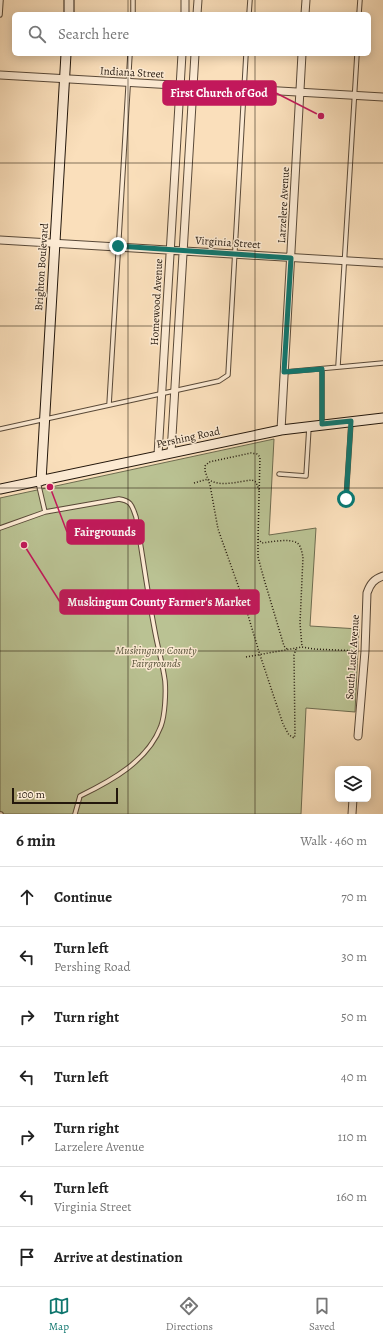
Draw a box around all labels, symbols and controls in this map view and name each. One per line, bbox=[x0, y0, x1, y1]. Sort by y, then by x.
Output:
search box bbox=[12, 12, 371, 56]
icon: search bbox=[26, 23, 48, 45]
text: Search here bbox=[58, 24, 129, 44]
street label: Indiana Street bbox=[99, 63, 165, 82]
callout: First Church of God bbox=[163, 81, 276, 105]
text: First Church of God bbox=[170, 85, 268, 101]
street label: Larzelere Avenue bbox=[274, 166, 293, 244]
street label: Brighton Boulevard bbox=[31, 223, 52, 311]
street label: Virginia Street bbox=[194, 233, 262, 252]
route end bbox=[109, 237, 127, 255]
street label: Homewood Avenue bbox=[147, 258, 166, 346]
street label: Pershing Road bbox=[155, 423, 221, 452]
route start bbox=[337, 490, 355, 508]
callout: Fairgrounds bbox=[67, 520, 144, 544]
text: Fairgrounds bbox=[74, 524, 136, 540]
callout: Muskingum County Farmer's Market bbox=[60, 590, 259, 614]
text: Muskingum County Farmer's Market bbox=[67, 594, 251, 610]
street label: South Luck Avenue bbox=[342, 614, 363, 700]
park label: Muskingum County Fairgrounds bbox=[116, 643, 197, 671]
map controls bbox=[335, 766, 371, 802]
button: layers bbox=[335, 766, 371, 802]
scale bar bbox=[12, 786, 118, 805]
text: 100 m bbox=[18, 787, 45, 802]
text: 6 min bbox=[16, 829, 56, 852]
text: Walk · 460 m bbox=[300, 832, 367, 849]
icon: ahead bbox=[16, 886, 38, 908]
text: Continue bbox=[54, 887, 112, 907]
text: 70 m bbox=[341, 888, 367, 905]
text: Turn left bbox=[54, 938, 109, 958]
icon: left bbox=[16, 946, 38, 968]
text: 30 m bbox=[341, 948, 367, 965]
text: Pershing Road bbox=[54, 958, 131, 975]
icon: right bbox=[16, 1006, 38, 1028]
text: Turn right bbox=[54, 1007, 119, 1027]
text: 50 m bbox=[341, 1008, 367, 1025]
icon: left bbox=[16, 1066, 38, 1088]
text: Turn left bbox=[54, 1067, 109, 1087]
text: 40 m bbox=[341, 1068, 367, 1085]
text: Turn right bbox=[54, 1118, 119, 1138]
icon: right bbox=[16, 1126, 38, 1148]
text: 110 m bbox=[338, 1128, 367, 1145]
text: Larzelere Avenue bbox=[54, 1138, 144, 1155]
text: Turn left bbox=[54, 1178, 109, 1198]
icon: left bbox=[16, 1186, 38, 1208]
text: 160 m bbox=[336, 1188, 367, 1205]
text: Virginia Street bbox=[54, 1198, 132, 1215]
icon: arrive bbox=[16, 1246, 38, 1268]
text: Arrive at destination bbox=[54, 1247, 183, 1267]
tab: Map bbox=[48, 1295, 70, 1334]
tab: Directions bbox=[166, 1295, 213, 1334]
tab: Saved bbox=[309, 1295, 335, 1334]

